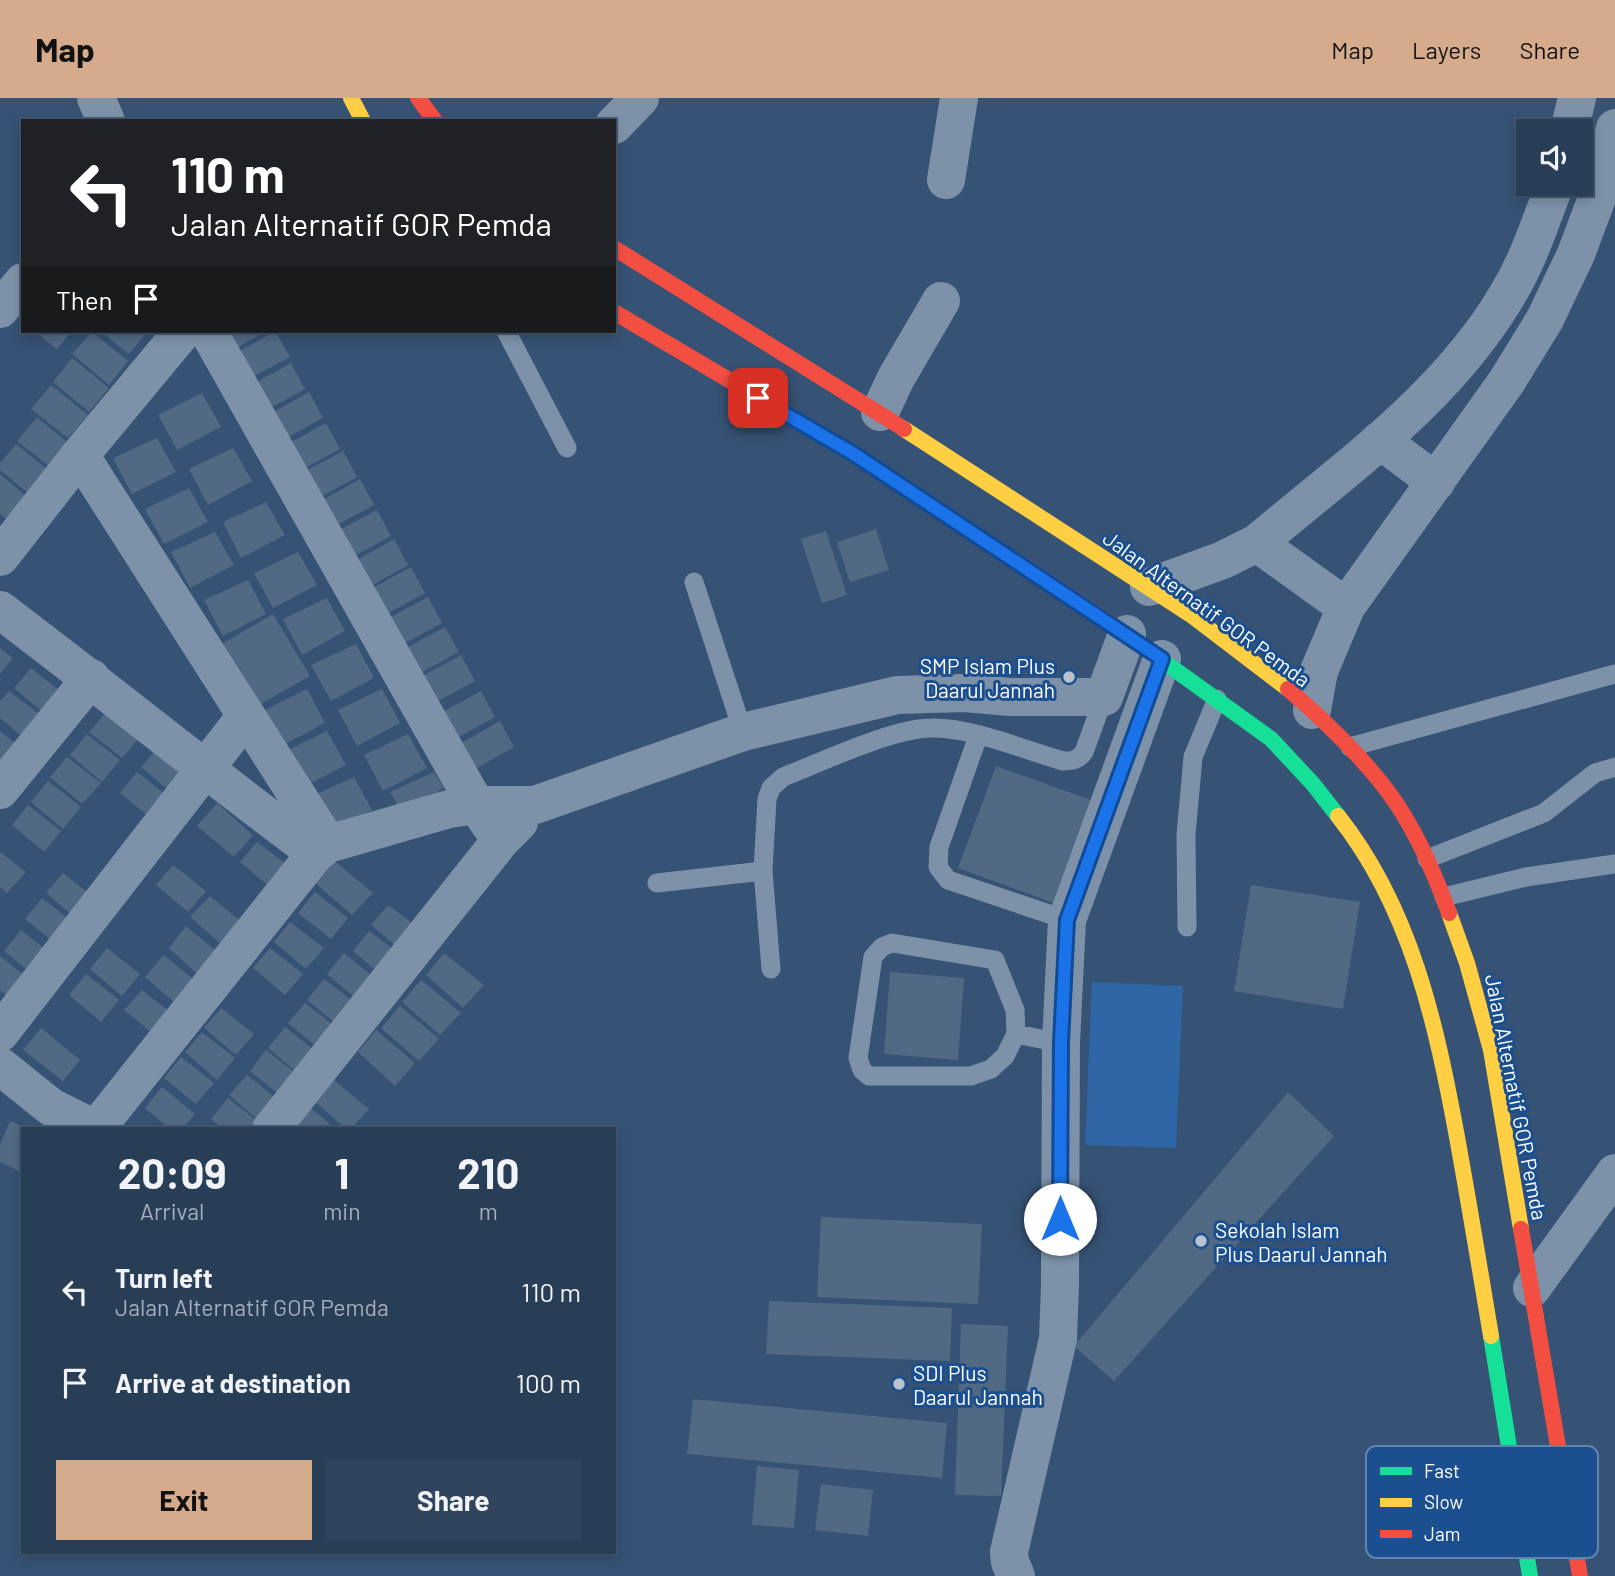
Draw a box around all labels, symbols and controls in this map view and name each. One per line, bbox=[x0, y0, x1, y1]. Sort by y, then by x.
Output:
text: Map bbox=[35, 29, 95, 69]
text: Map bbox=[1331, 35, 1374, 64]
text: Layers bbox=[1412, 35, 1481, 64]
text: Share bbox=[1519, 35, 1580, 64]
map controls bbox=[1516, 119, 1593, 196]
button: sound bbox=[1516, 119, 1593, 196]
text: 110 m bbox=[171, 144, 285, 203]
icon: left bbox=[56, 147, 147, 238]
text: Jalan Alternatif GOR Pemda bbox=[171, 204, 552, 242]
icon: arrive bbox=[127, 280, 165, 318]
text: Then bbox=[56, 284, 113, 315]
pin bbox=[728, 368, 788, 428]
icon: arrive bbox=[739, 379, 777, 417]
street label: Jalan Alternatif GOR Pemda bbox=[1099, 524, 1315, 692]
place label: SMP Islam Plus Daarul Jannah bbox=[920, 653, 1055, 702]
marker: SMP Islam Plus Daarul Jannah bbox=[1061, 669, 1077, 685]
street label: Jalan Alternatif GOR Pemda bbox=[1481, 972, 1553, 1222]
text: 20:09 bbox=[118, 1147, 227, 1197]
text: 1 bbox=[335, 1147, 349, 1197]
text: 210 bbox=[457, 1147, 519, 1197]
position arrow bbox=[1023, 1182, 1097, 1256]
text: Arrival bbox=[140, 1197, 204, 1225]
text: min bbox=[323, 1197, 361, 1225]
text: m bbox=[479, 1197, 498, 1225]
place label: Sekolah Islam Plus Daarul Jannah bbox=[1215, 1217, 1388, 1266]
marker: Sekolah Islam Plus Daarul Jannah bbox=[1193, 1233, 1209, 1249]
text: Turn left bbox=[115, 1262, 213, 1293]
icon: left bbox=[56, 1273, 94, 1311]
text: 110 m bbox=[521, 1276, 581, 1307]
text: Jalan Alternatif GOR Pemda bbox=[115, 1293, 389, 1321]
place label: SDI Plus Daarul Jannah bbox=[913, 1360, 1043, 1409]
icon: arrive bbox=[56, 1364, 94, 1402]
text: Arrive at destination bbox=[115, 1367, 351, 1398]
text: 100 m bbox=[516, 1367, 581, 1398]
marker: SDI Plus Daarul Jannah bbox=[891, 1376, 907, 1392]
legend bbox=[1366, 1446, 1598, 1558]
text: Fast bbox=[1424, 1459, 1460, 1482]
button: Exit bbox=[56, 1460, 312, 1540]
button: Share bbox=[326, 1460, 581, 1540]
text: Slow bbox=[1424, 1490, 1463, 1513]
text: Jam bbox=[1424, 1522, 1460, 1545]

